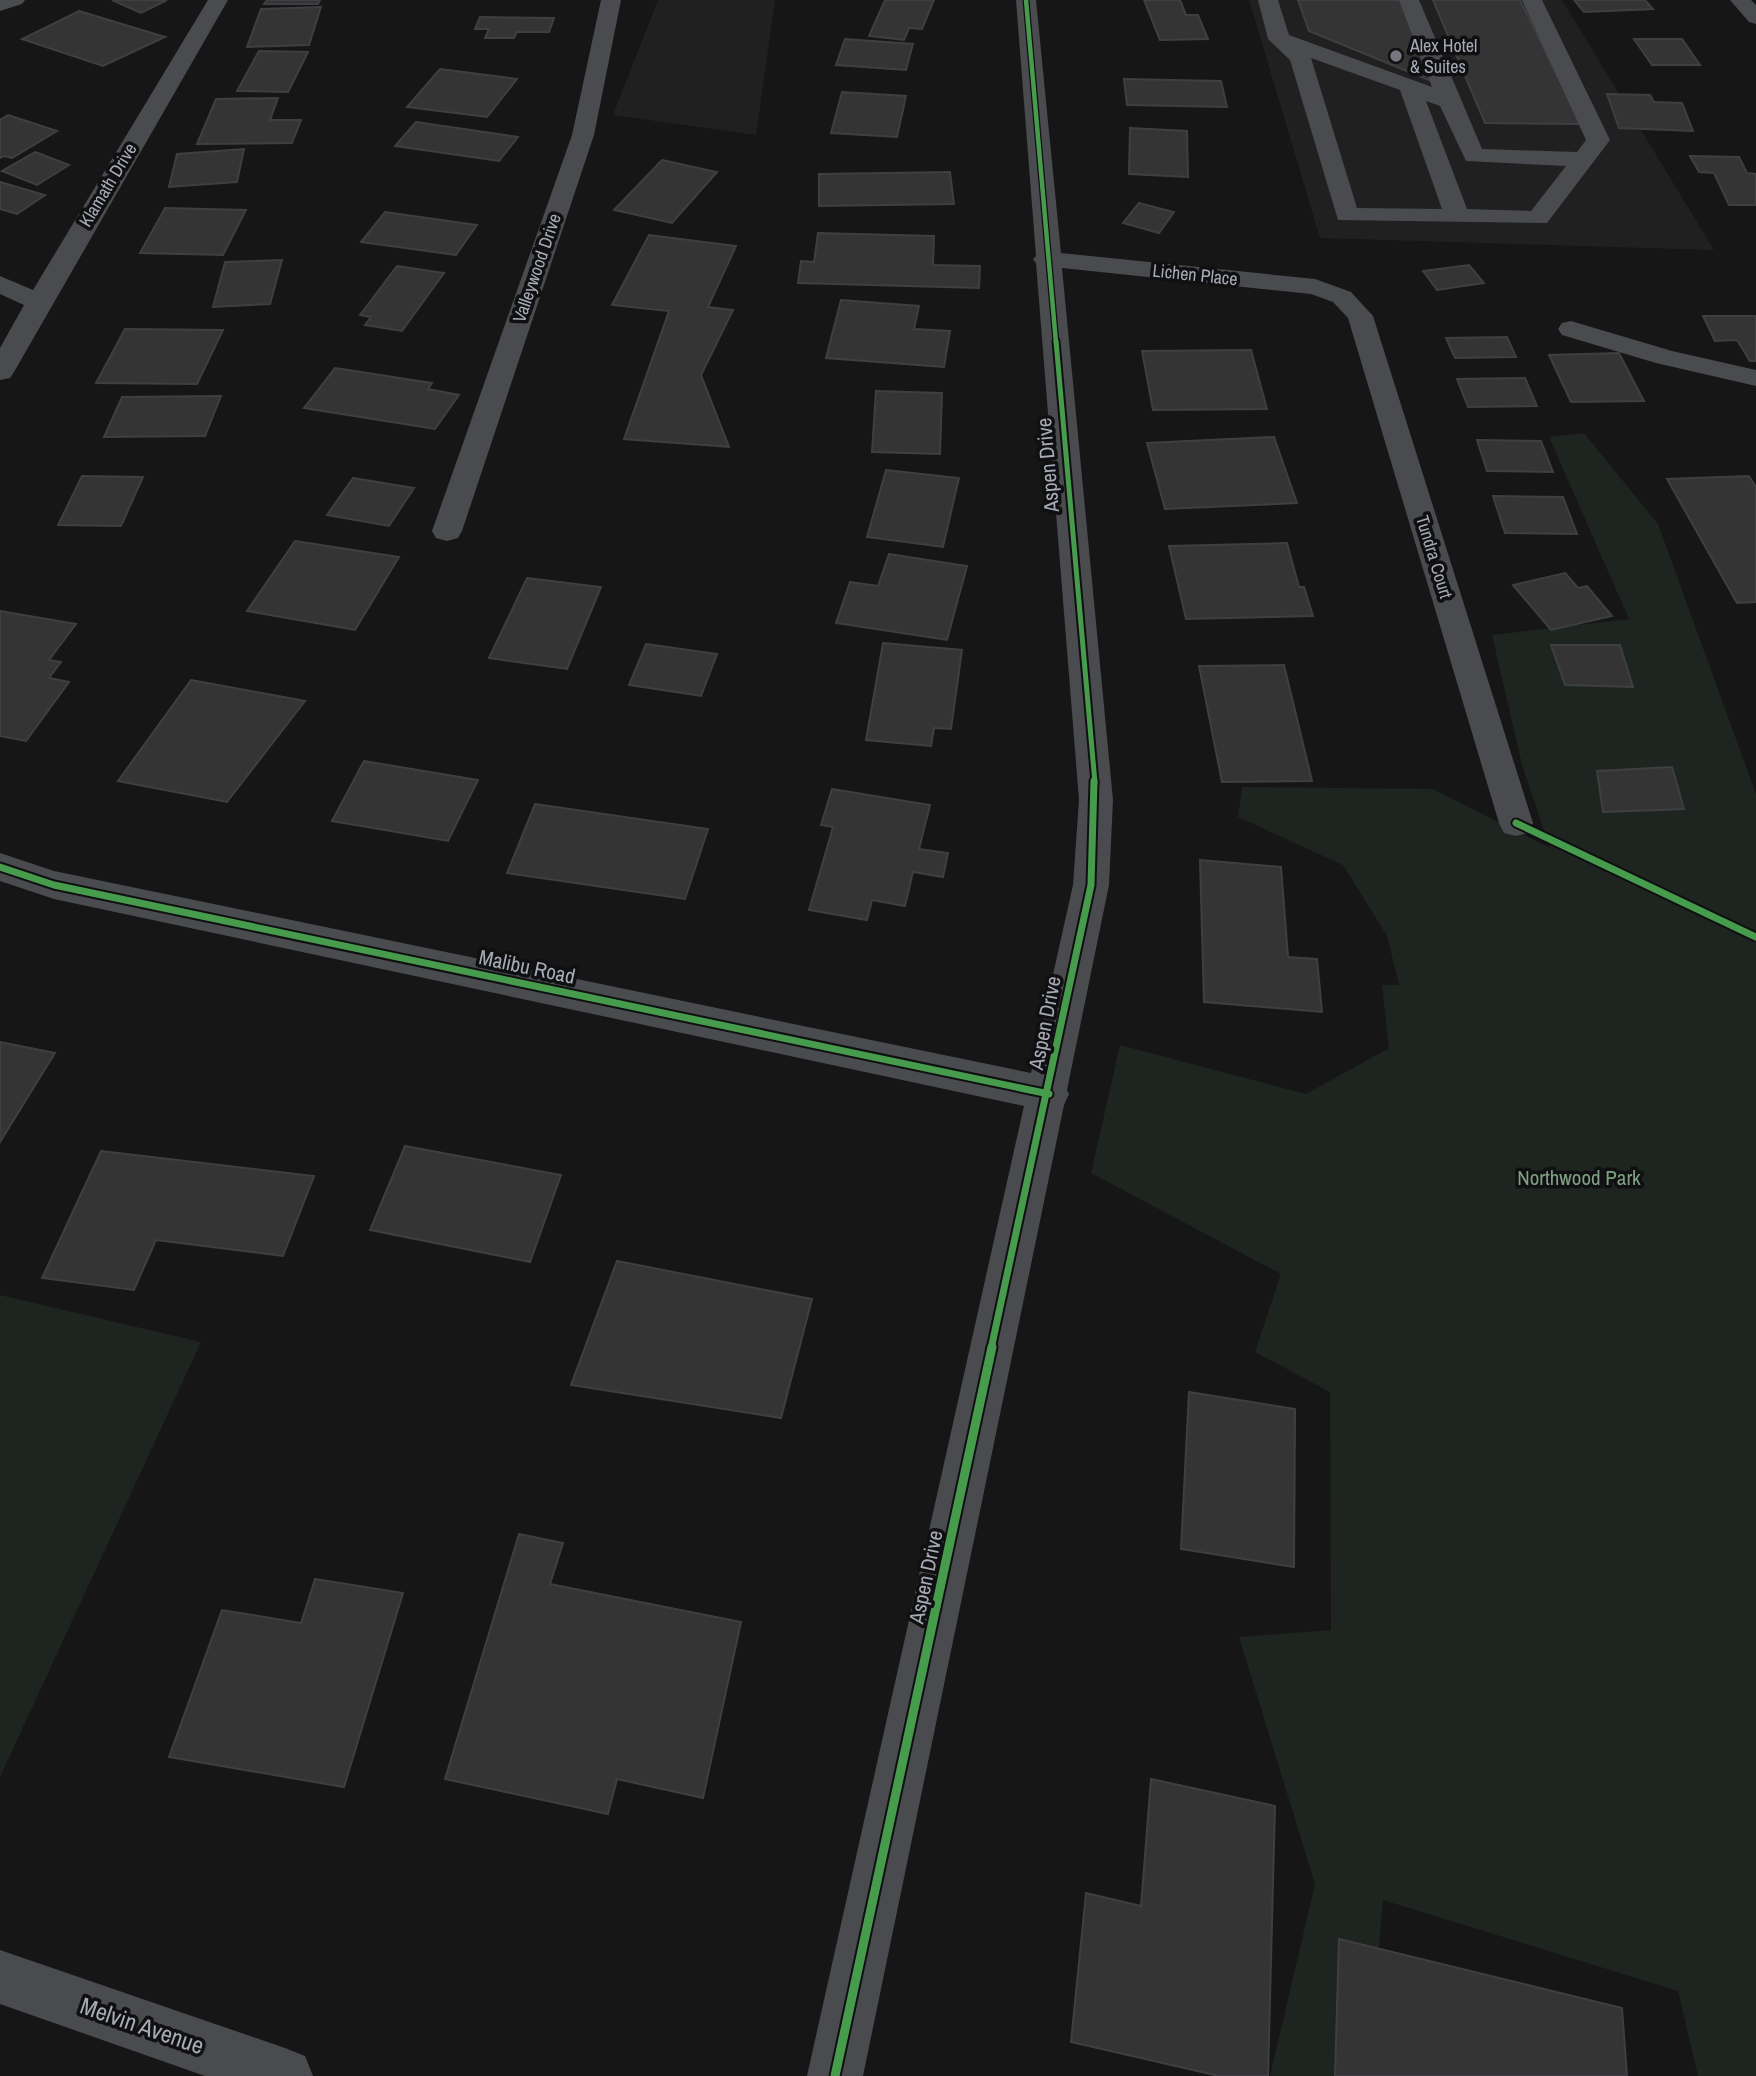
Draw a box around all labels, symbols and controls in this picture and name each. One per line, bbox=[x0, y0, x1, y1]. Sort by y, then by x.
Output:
place label: Alex Hotel & Suites bbox=[1409, 33, 1477, 79]
marker: Alex Hotel & Suites bbox=[1388, 48, 1404, 64]
street label: Klamath Drive bbox=[73, 138, 142, 231]
street label: Valleywood Drive bbox=[506, 210, 567, 326]
street label: Lichen Place bbox=[1151, 258, 1239, 291]
street label: Aspen Drive bbox=[1029, 417, 1066, 515]
street label: Tundra Court bbox=[1410, 512, 1459, 601]
street label: Malibu Road bbox=[476, 942, 578, 991]
street label: Aspen Drive bbox=[1021, 974, 1068, 1073]
park label: Northwood Park bbox=[1517, 1163, 1641, 1192]
street label: Aspen Drive bbox=[901, 1528, 950, 1627]
street label: Melvin Avenue bbox=[76, 1989, 208, 2061]

